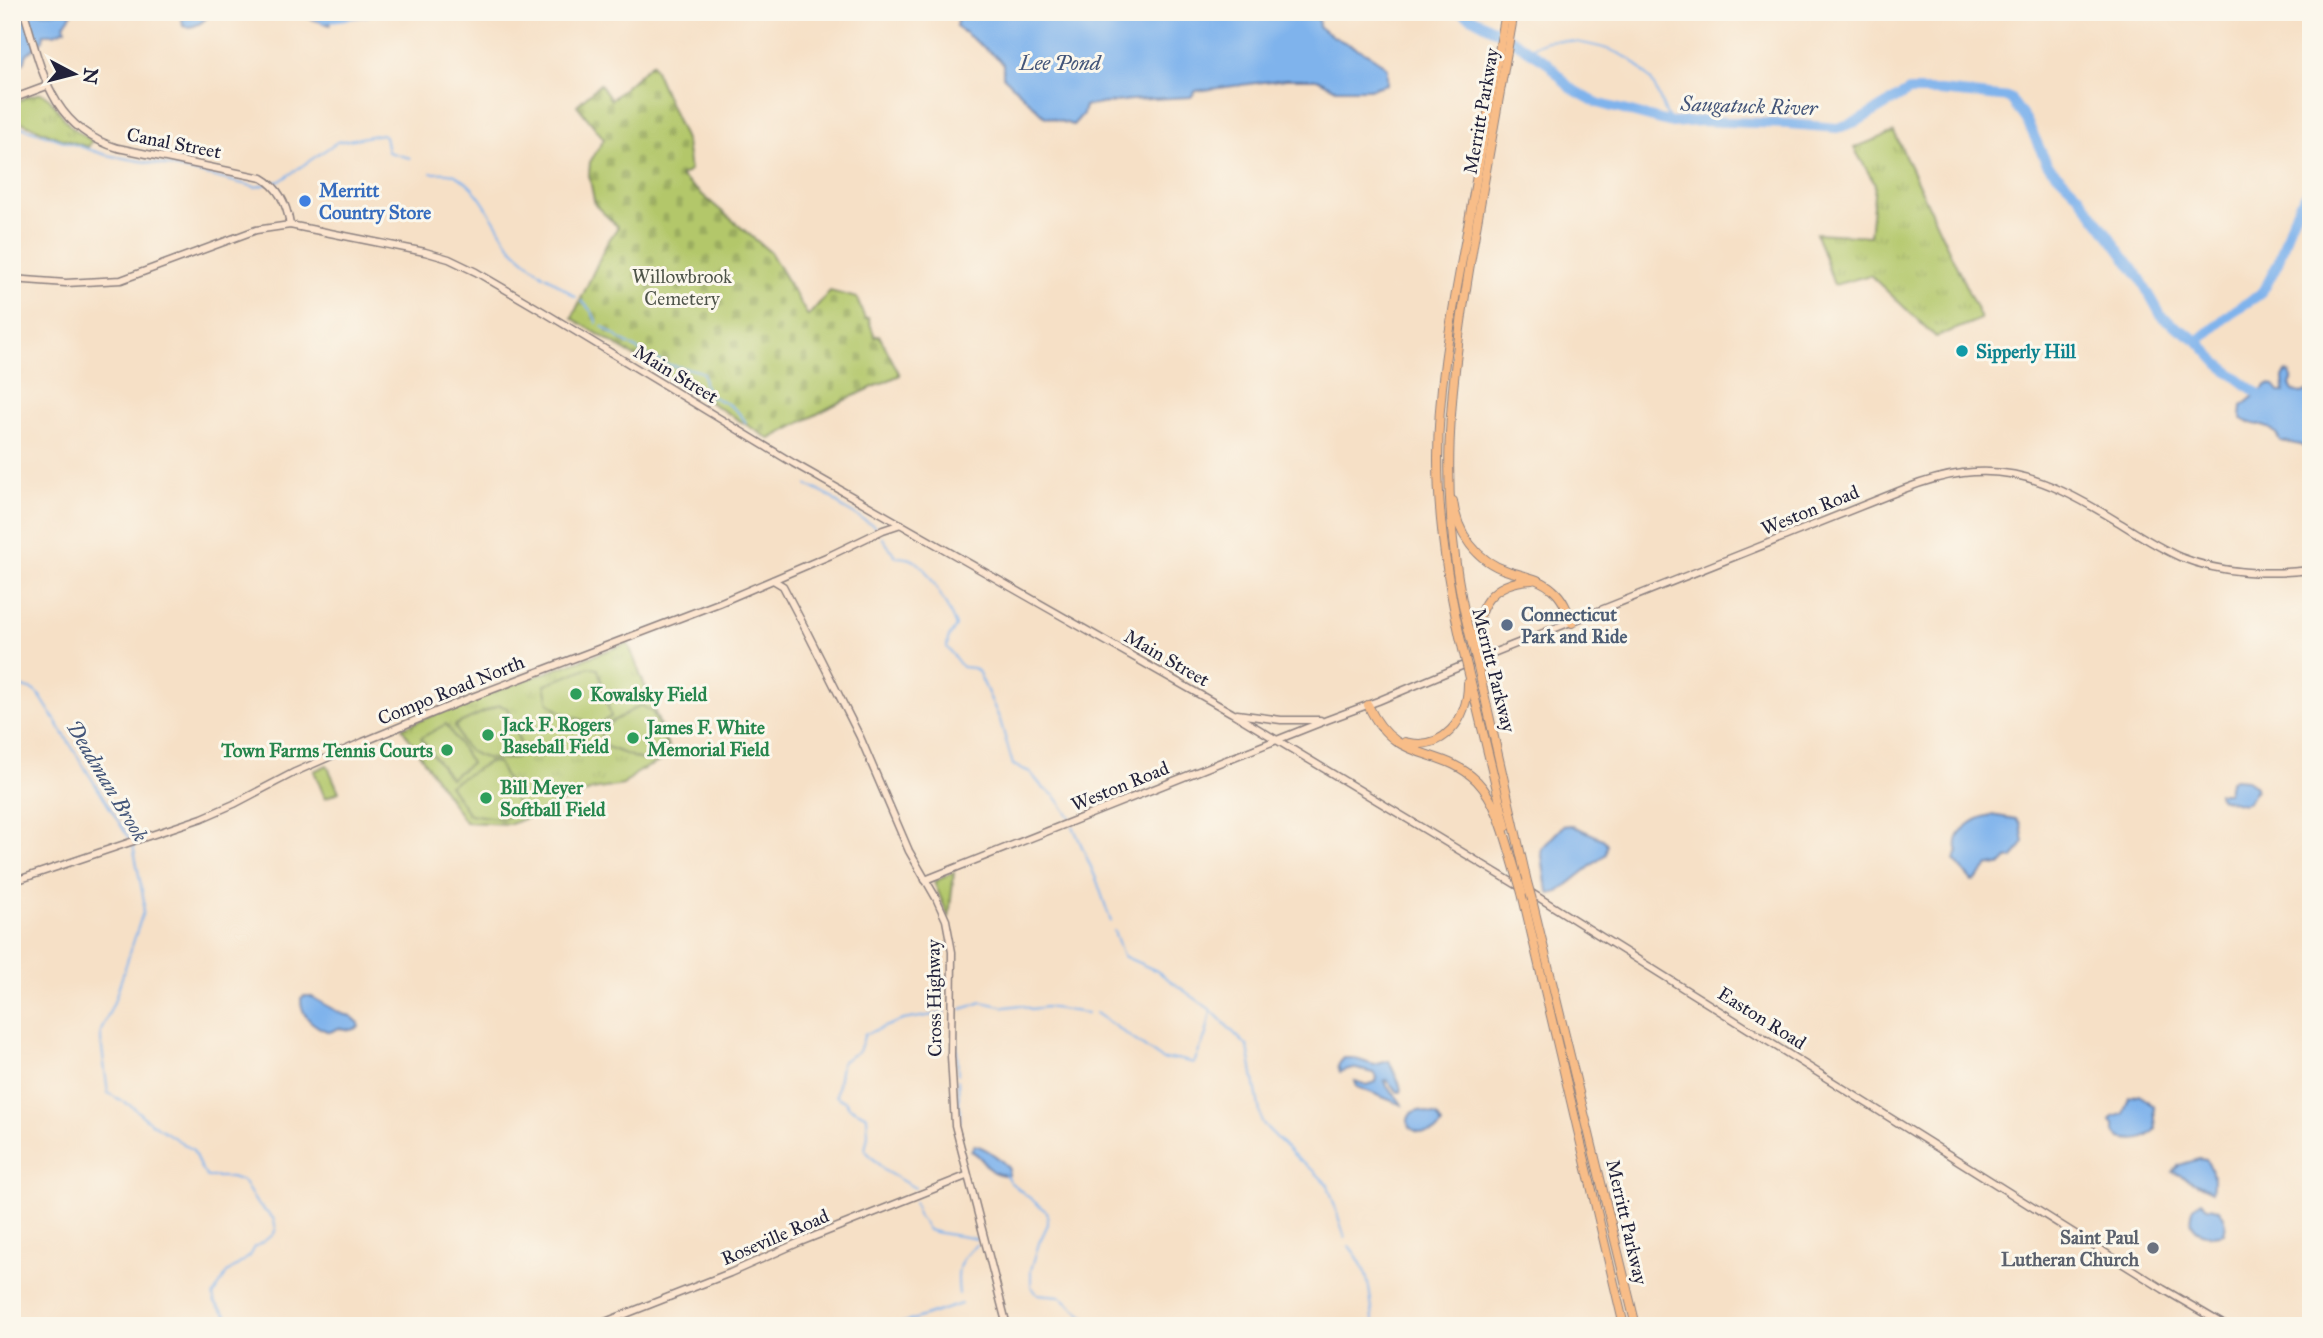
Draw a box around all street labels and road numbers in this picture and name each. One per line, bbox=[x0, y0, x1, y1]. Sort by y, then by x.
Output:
street label: Merritt Parkway bbox=[1459, 45, 1504, 176]
street label: Canal Street bbox=[125, 123, 223, 163]
street label: Main Street bbox=[630, 340, 723, 408]
street label: Weston Road bbox=[1758, 480, 1863, 540]
street label: Merritt Parkway bbox=[1467, 605, 1521, 736]
street label: Main Street bbox=[1120, 624, 1214, 692]
street label: Compo Road North bbox=[374, 650, 528, 730]
street label: Weston Road bbox=[1068, 756, 1173, 816]
street label: Cross Highway bbox=[921, 938, 948, 1057]
street label: Easton Road bbox=[1714, 982, 1811, 1054]
street label: Merritt Parkway bbox=[1601, 1157, 1653, 1288]
street label: Roseville Road bbox=[718, 1204, 833, 1270]

